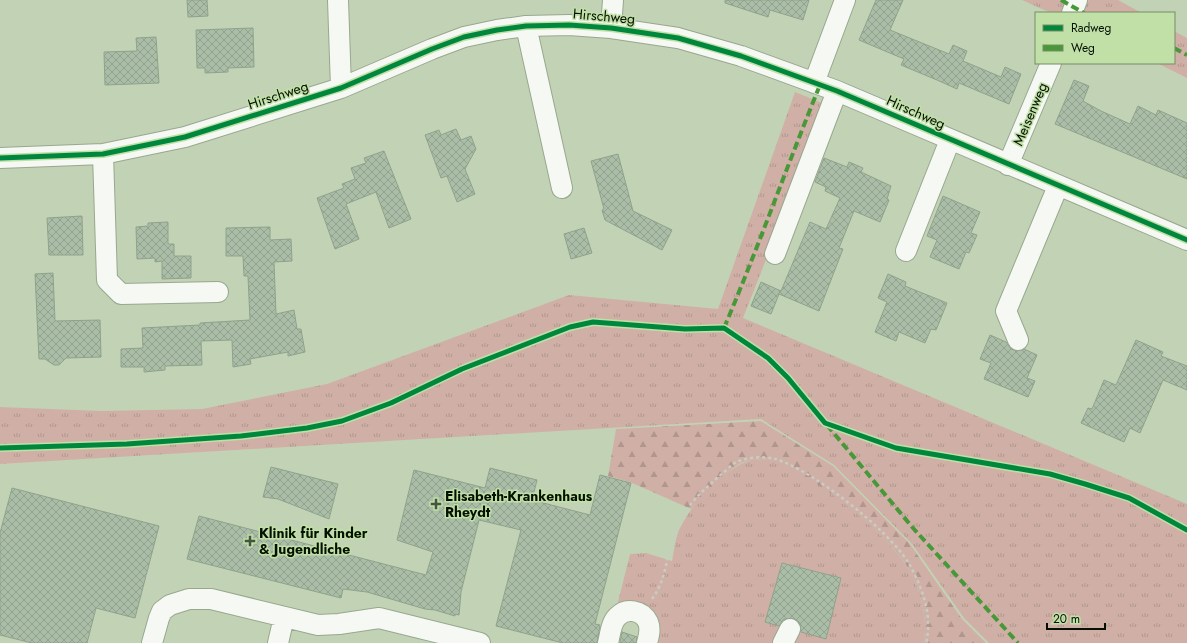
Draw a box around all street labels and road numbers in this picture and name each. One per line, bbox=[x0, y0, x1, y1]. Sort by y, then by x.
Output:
street label: Hirschweg bbox=[572, 3, 636, 29]
street label: Hirschweg bbox=[245, 76, 311, 114]
street label: Meisenweg bbox=[1008, 79, 1052, 149]
street label: Hirschweg bbox=[883, 90, 949, 134]

